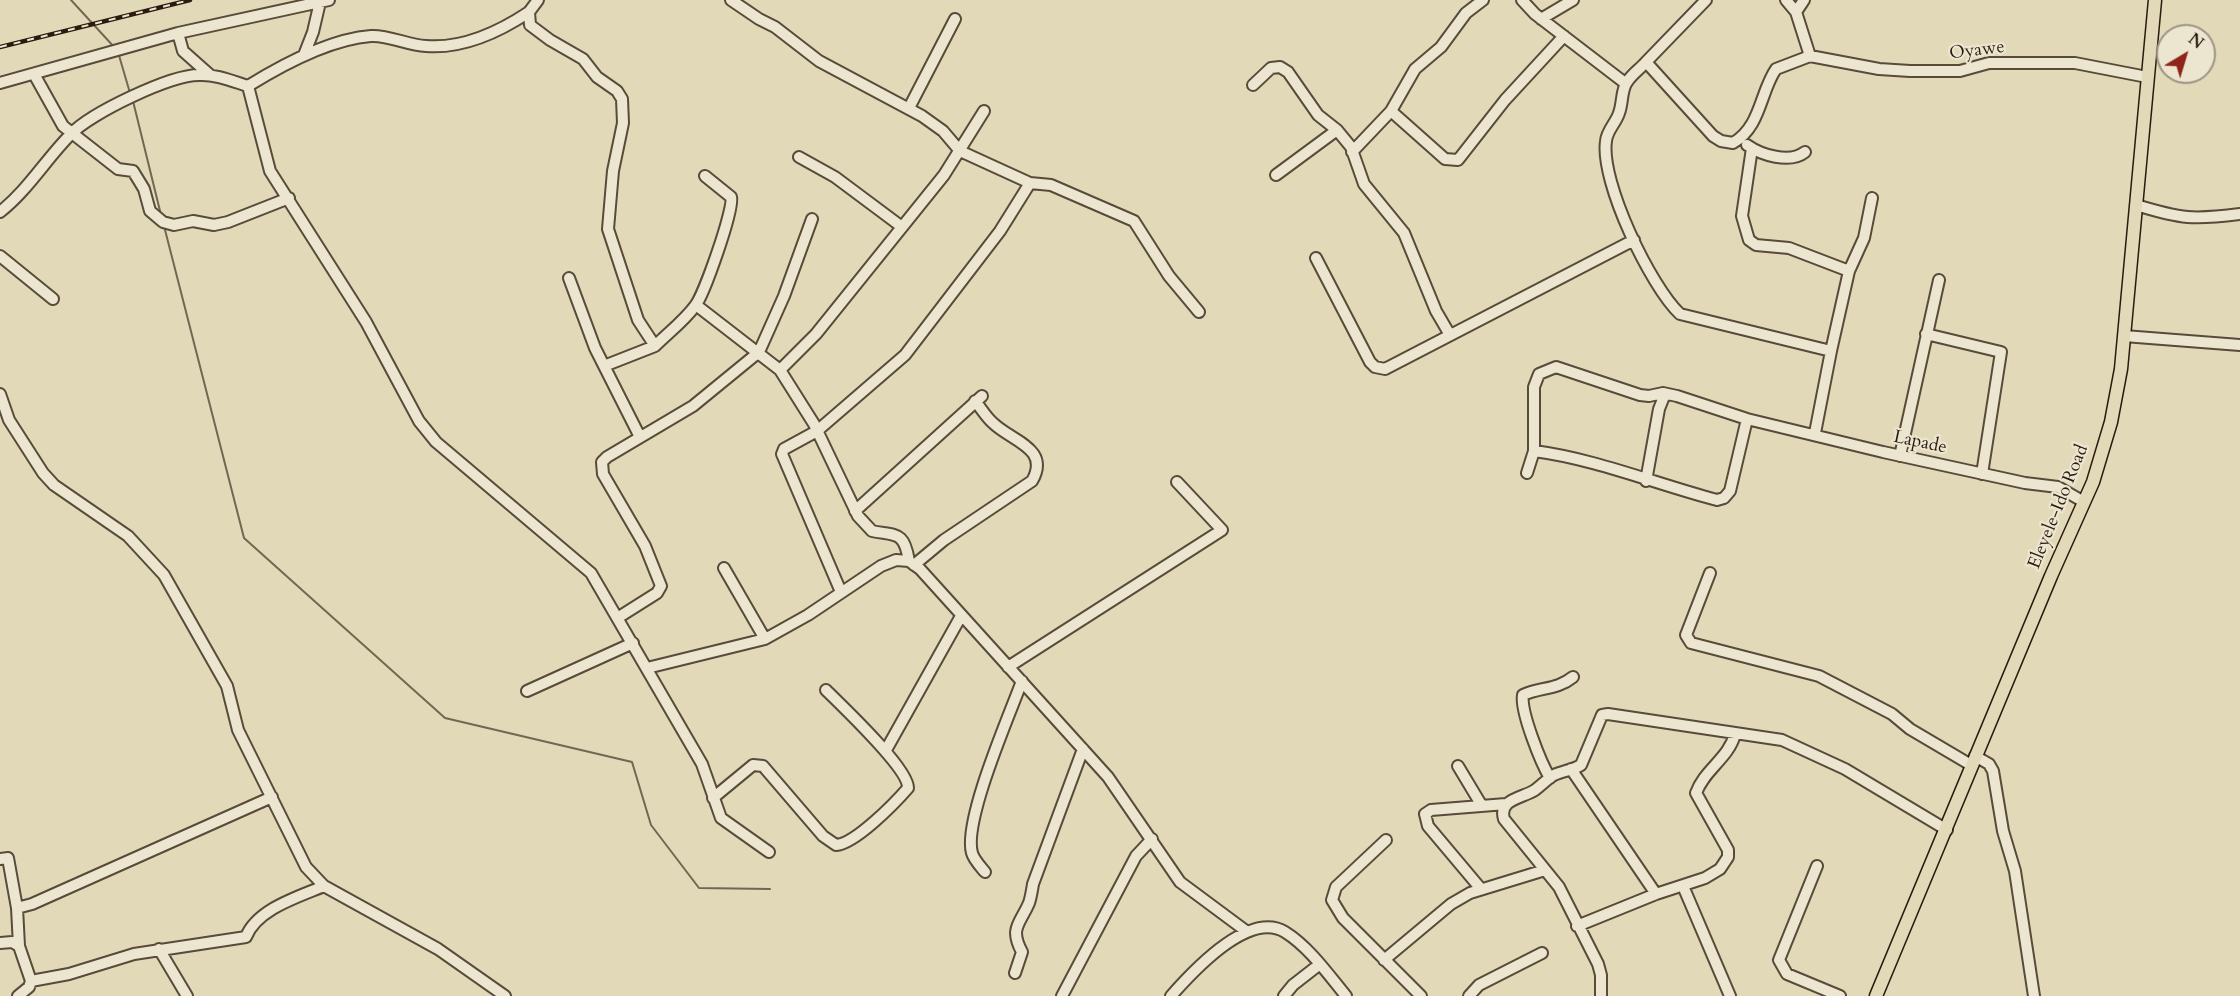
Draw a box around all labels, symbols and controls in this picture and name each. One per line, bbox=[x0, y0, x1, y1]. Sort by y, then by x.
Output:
north arrow bbox=[2156, 24, 2216, 84]
text: N bbox=[2184, 28, 2208, 54]
street label: Oyawe bbox=[1948, 37, 2006, 65]
street label: Lapade bbox=[1891, 427, 1949, 459]
street label: Eleyele-Ido Road bbox=[2024, 442, 2094, 572]

